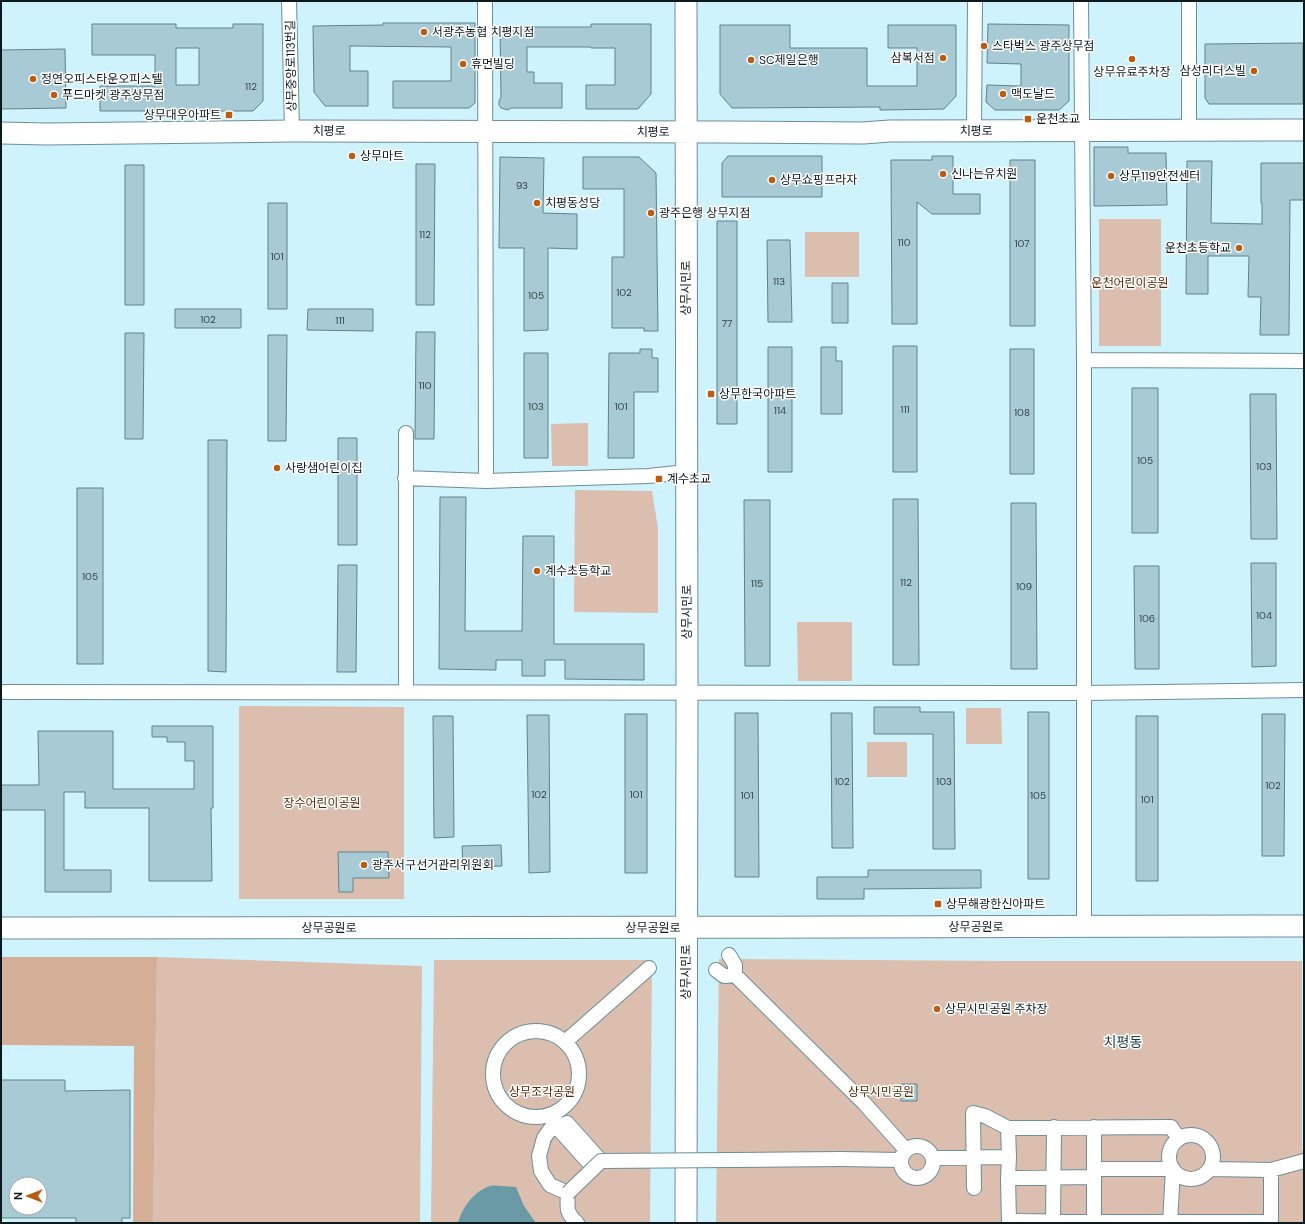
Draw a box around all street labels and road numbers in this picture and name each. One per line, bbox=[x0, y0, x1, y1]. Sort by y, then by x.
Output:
street label: 상무중앙로113번길 bbox=[282, 20, 300, 112]
street label: 치평로 bbox=[312, 123, 346, 139]
street label: 치평로 bbox=[959, 123, 993, 139]
street label: 치평로 bbox=[636, 124, 670, 140]
street label: 상무시민로 bbox=[678, 260, 694, 316]
street label: 상무시민로 bbox=[679, 584, 695, 640]
street label: 상무공원로 bbox=[948, 919, 1004, 935]
street label: 상무공원로 bbox=[301, 920, 357, 936]
street label: 상무공원로 bbox=[625, 920, 681, 936]
street label: 상무시민로 bbox=[678, 944, 694, 1000]

